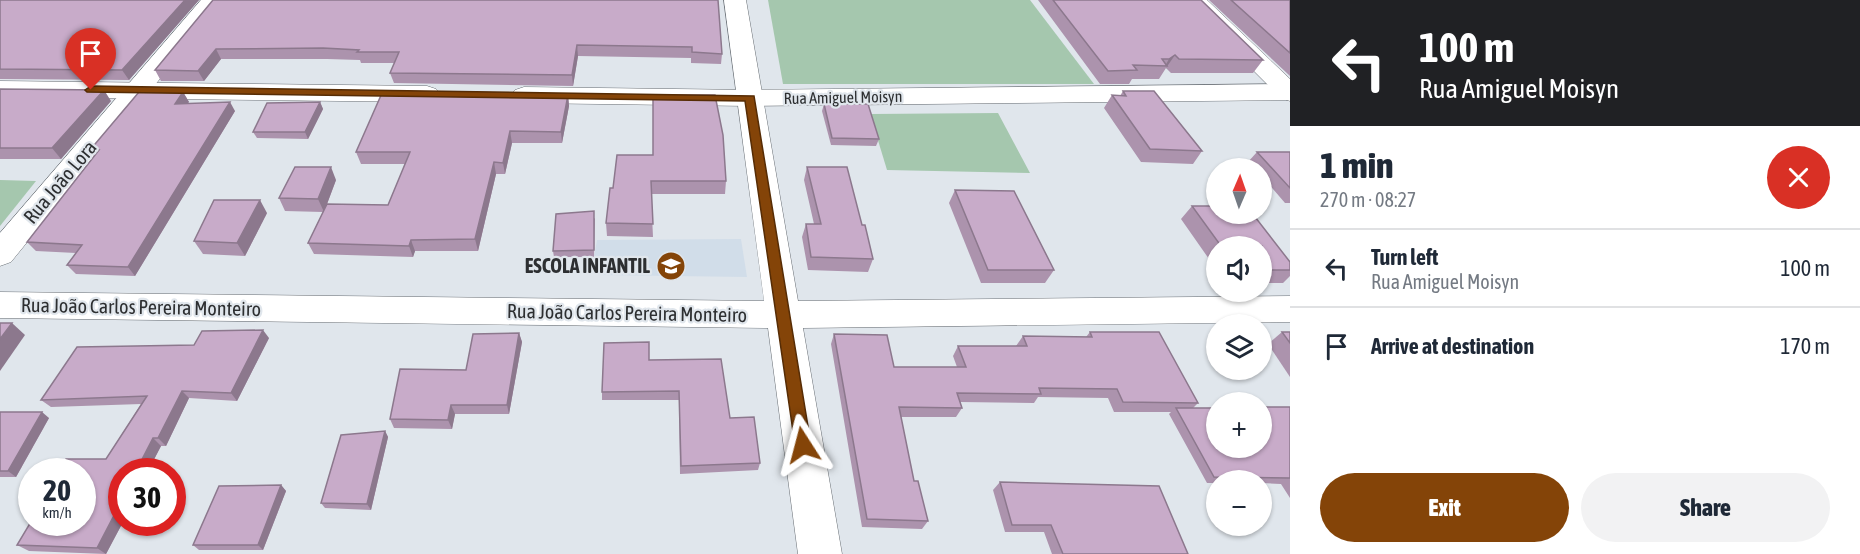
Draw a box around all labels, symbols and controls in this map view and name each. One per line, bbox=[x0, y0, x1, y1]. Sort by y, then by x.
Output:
text: 100 m bbox=[1419, 23, 1514, 71]
icon: left bbox=[1320, 24, 1398, 102]
pin bbox=[65, 28, 116, 90]
icon: arrive bbox=[74, 37, 107, 70]
text: Rua Amiguel Moisyn bbox=[1419, 73, 1619, 104]
street label: Rua Amiguel Moisyn bbox=[784, 87, 902, 108]
street label: Rua João Lora bbox=[18, 136, 101, 228]
text: 1 min bbox=[1320, 144, 1394, 186]
button: close bbox=[1767, 146, 1830, 209]
north arrow bbox=[1206, 158, 1272, 224]
map controls bbox=[1206, 158, 1272, 536]
text: 270 m · 08:27 bbox=[1320, 188, 1416, 211]
button: sound bbox=[1206, 236, 1272, 302]
text: Turn left bbox=[1371, 244, 1438, 270]
school or university icon: ESCOLA INFANTIL bbox=[655, 250, 687, 282]
icon: left bbox=[1320, 252, 1353, 285]
place label: ESCOLA INFANTIL bbox=[525, 254, 650, 277]
text: 100 m bbox=[1780, 255, 1830, 281]
text: Rua Amiguel Moisyn bbox=[1371, 270, 1519, 293]
street label: Rua João Carlos Pereira Monteiro bbox=[21, 293, 261, 320]
street label: Rua João Carlos Pereira Monteiro bbox=[507, 299, 747, 326]
button: layers bbox=[1206, 314, 1272, 380]
icon: arrive bbox=[1320, 330, 1353, 363]
text: Arrive at destination bbox=[1371, 333, 1534, 359]
text: 170 m bbox=[1780, 333, 1830, 359]
button: + bbox=[1206, 392, 1272, 458]
position arrow bbox=[771, 413, 835, 477]
speed limit sign: 30 bbox=[108, 458, 186, 536]
button: − bbox=[1206, 470, 1272, 536]
text: 20 bbox=[43, 473, 71, 507]
button: Exit bbox=[1320, 473, 1569, 542]
button: Share bbox=[1581, 473, 1830, 542]
text: km/h bbox=[42, 504, 72, 521]

